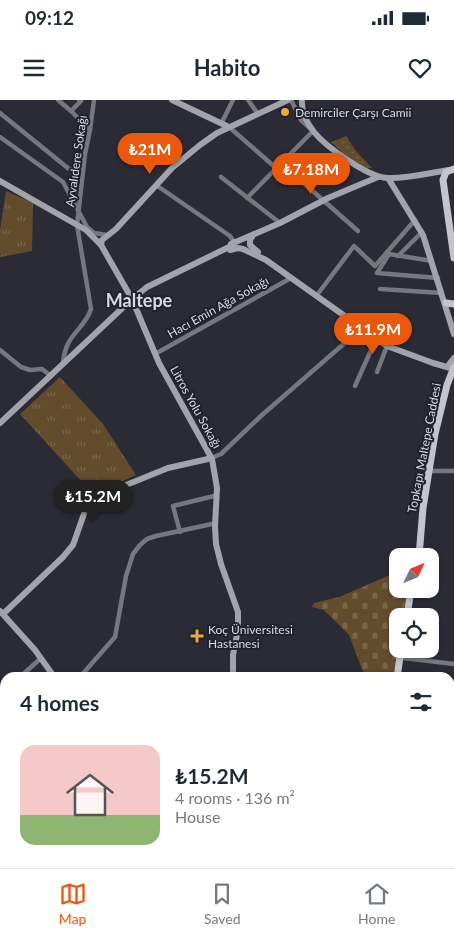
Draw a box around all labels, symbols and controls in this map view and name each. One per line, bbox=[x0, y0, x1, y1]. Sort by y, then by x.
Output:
text: 09:12 bbox=[25, 6, 74, 29]
icon: menu bbox=[20, 54, 48, 82]
text: Habito bbox=[194, 54, 260, 81]
icon: heart bbox=[406, 54, 434, 82]
place label: Demirciler Çarşı Camii bbox=[295, 105, 411, 120]
marker: Demirciler Çarşı Camii bbox=[279, 106, 291, 118]
street label: Ayvalıdere Sokağı bbox=[62, 114, 90, 208]
pin: ₺21M bbox=[120, 132, 180, 175]
text: ₺21M bbox=[129, 139, 171, 158]
pin: ₺7.18M bbox=[270, 152, 352, 195]
text: ₺7.18M bbox=[283, 159, 339, 178]
street label: Hacı Emin Ağa Sokağı bbox=[165, 273, 271, 341]
district label: Maltepe bbox=[106, 289, 173, 311]
pin: ₺11.9M bbox=[332, 312, 414, 355]
text: ₺11.9M bbox=[345, 319, 401, 338]
street label: Litros Yolu Sokağı bbox=[167, 363, 225, 451]
street label: Topkapı Maltepe Caddesi bbox=[404, 382, 444, 514]
pin: ₺15.2M bbox=[52, 480, 134, 522]
text: ₺15.2M bbox=[65, 486, 121, 505]
north arrow bbox=[389, 548, 439, 598]
map controls bbox=[389, 548, 439, 658]
button: locate bbox=[389, 608, 439, 658]
place label: Koç Üniversitesi Hastanesi bbox=[208, 622, 293, 651]
marker: Koç Üniversitesi Hastanesi bbox=[190, 629, 204, 643]
icon: filters bbox=[407, 688, 435, 716]
text: 4 homes bbox=[20, 690, 99, 715]
text: ₺15.2M bbox=[175, 763, 249, 788]
icon: home bbox=[60, 765, 120, 825]
text: 4 rooms · 136 m² bbox=[175, 788, 295, 807]
text: House bbox=[175, 807, 220, 826]
tab: Map bbox=[59, 880, 87, 927]
tab: Saved bbox=[204, 880, 241, 927]
tab: Home bbox=[358, 880, 395, 927]

